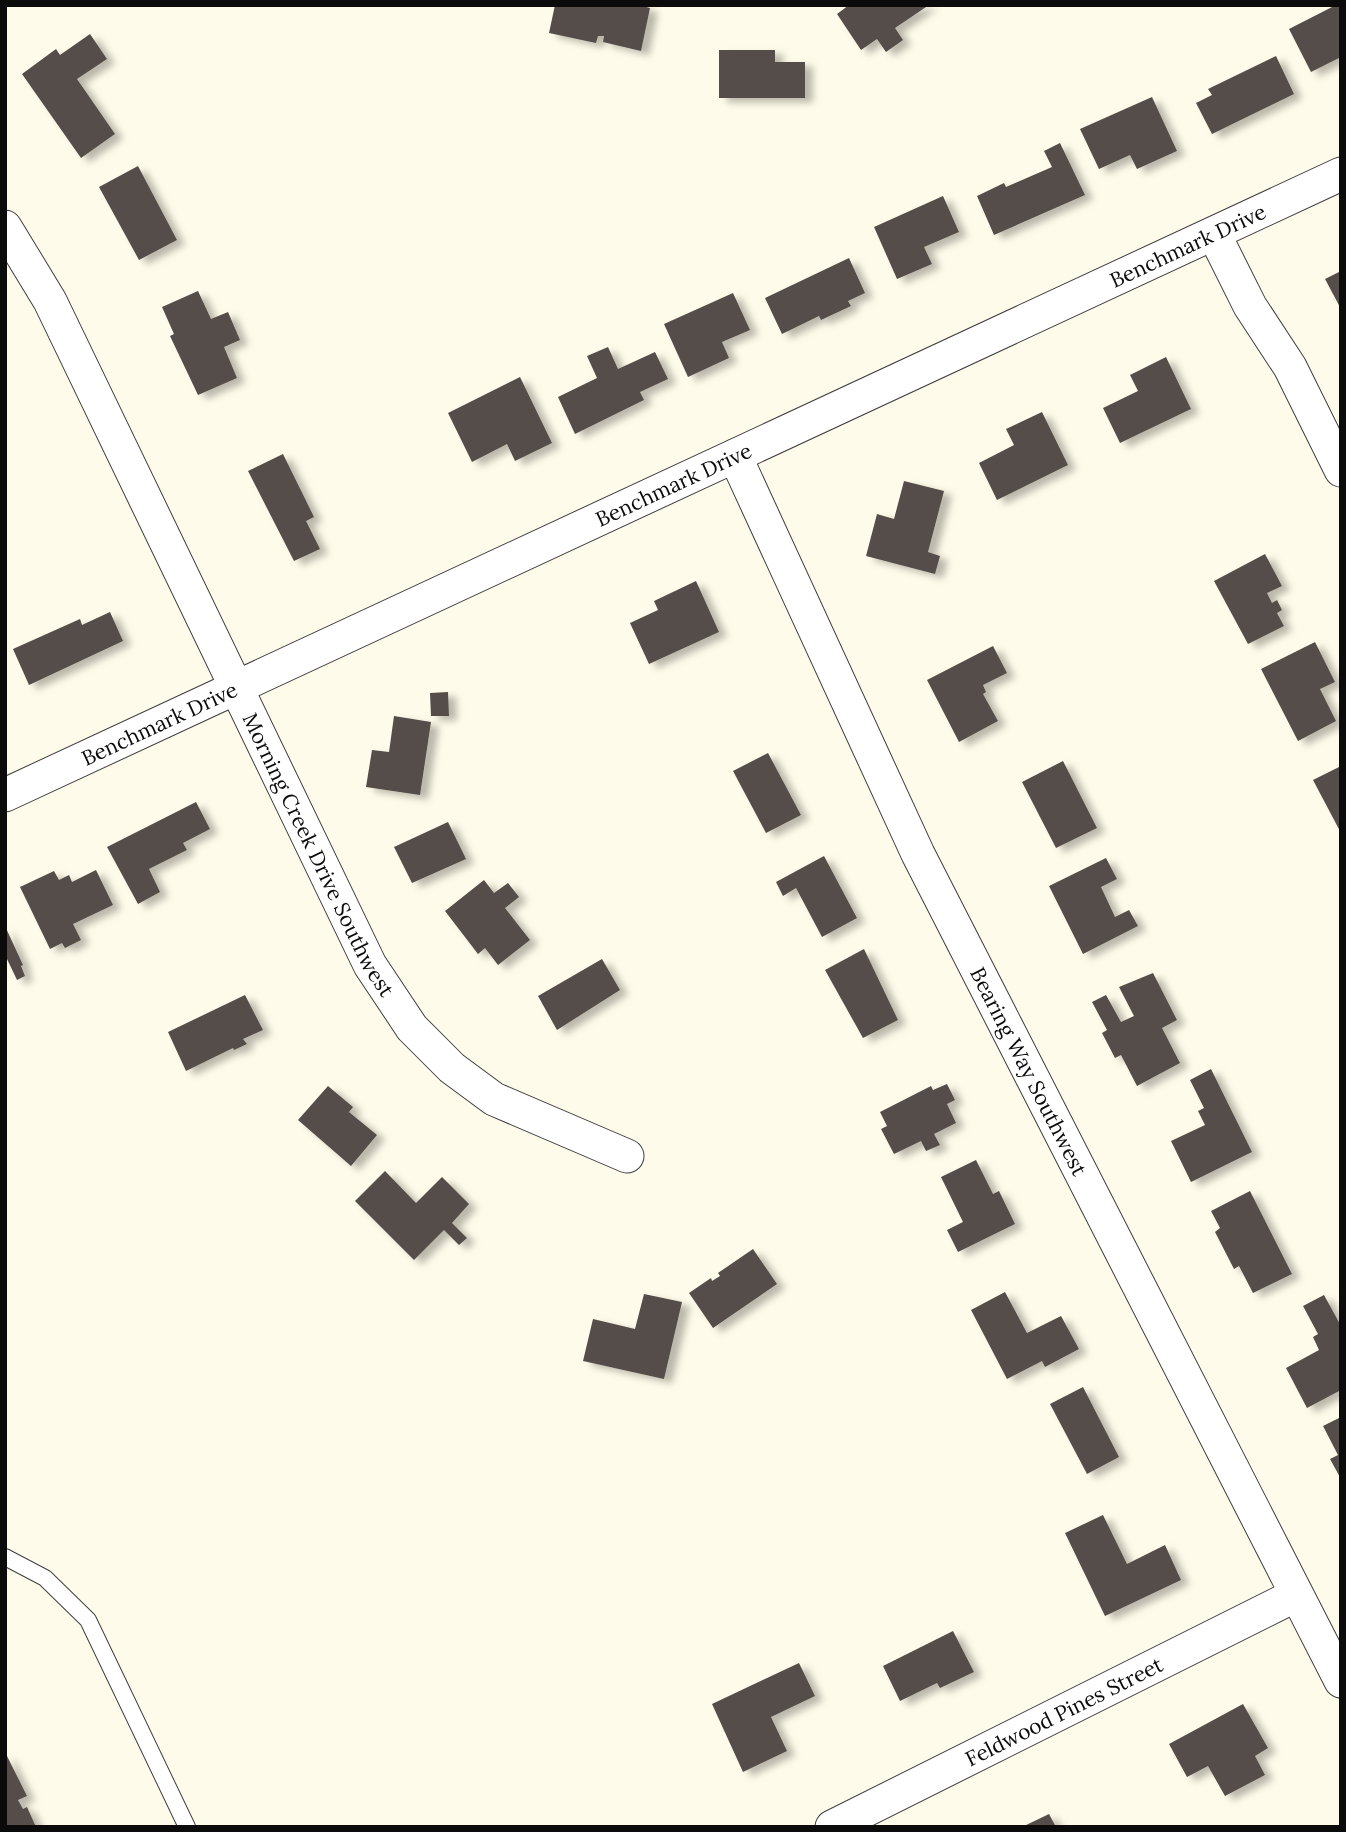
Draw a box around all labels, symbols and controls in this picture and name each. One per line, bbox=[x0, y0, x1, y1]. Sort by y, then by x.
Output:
street label: Benchmark Drive bbox=[1105, 197, 1270, 293]
street label: Benchmark Drive bbox=[591, 436, 756, 532]
street label: Benchmark Drive bbox=[77, 675, 241, 771]
street label: Morning Creek Drive Southwest bbox=[237, 708, 401, 1002]
street label: Bearing Way Southwest bbox=[965, 962, 1094, 1181]
street label: Feldwood Pines Street bbox=[960, 1650, 1168, 1772]

